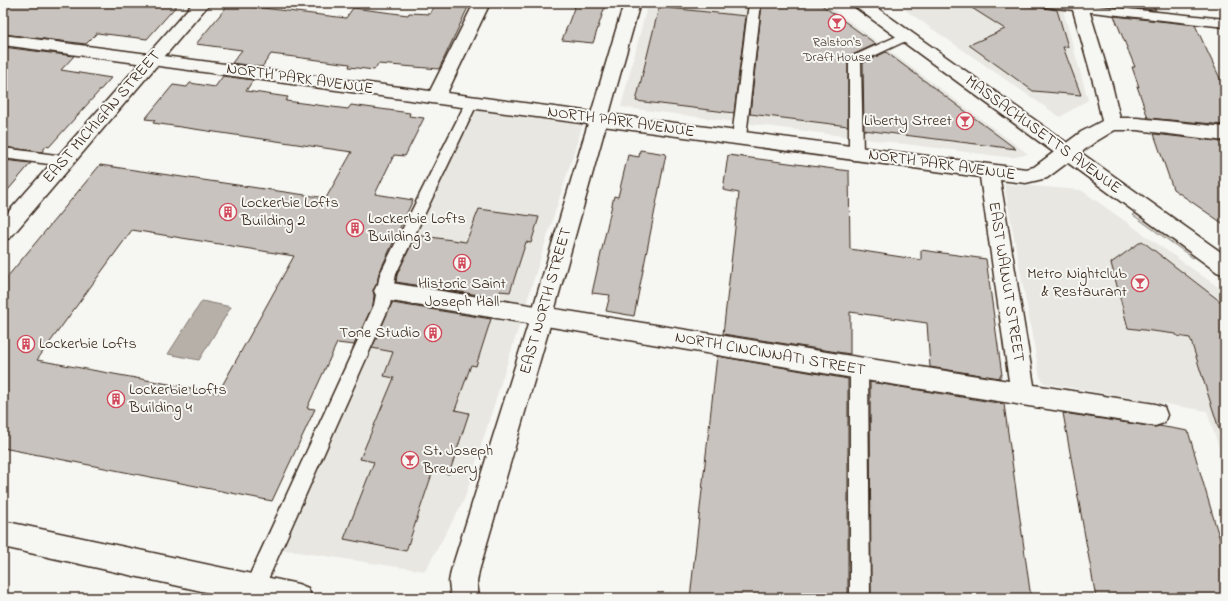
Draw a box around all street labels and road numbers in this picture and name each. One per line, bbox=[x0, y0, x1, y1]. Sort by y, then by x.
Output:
street label: EAST MICHIGAN STREET bbox=[37, 45, 167, 189]
street label: NORTH PARK AVENUE bbox=[225, 57, 375, 101]
street label: MASSACHUSETTS AVENUE bbox=[960, 70, 1126, 200]
street label: NORTH PARK AVENUE bbox=[546, 100, 696, 144]
street label: NORTH PARK AVENUE bbox=[867, 143, 1017, 187]
street label: EAST WALNUT STREET bbox=[981, 200, 1031, 364]
street label: EAST NORTH STREET bbox=[514, 225, 578, 377]
street label: NORTH CINCINNATI STREET bbox=[673, 325, 867, 383]

